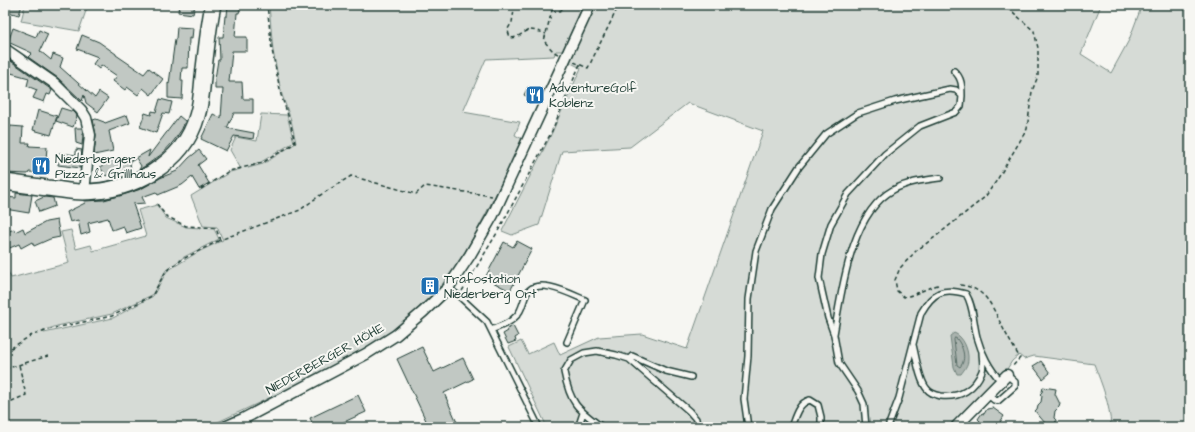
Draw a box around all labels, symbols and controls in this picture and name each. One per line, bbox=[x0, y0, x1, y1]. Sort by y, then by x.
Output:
place label: AdventureGolf Koblenz bbox=[549, 79, 637, 112]
restaurant icon: AdventureGolf Koblenz bbox=[524, 84, 546, 106]
place label: Niederberger Pizza- & Grillhaus bbox=[55, 150, 157, 183]
restaurant icon: Niederberger Pizza- & Grillhaus bbox=[30, 155, 52, 177]
place label: Trafostation Niederberg Ort bbox=[444, 270, 537, 304]
building icon: Trafostation Niederberg Ort bbox=[419, 275, 441, 297]
street label: NIEDERBERGER HÖHE bbox=[263, 319, 388, 399]

